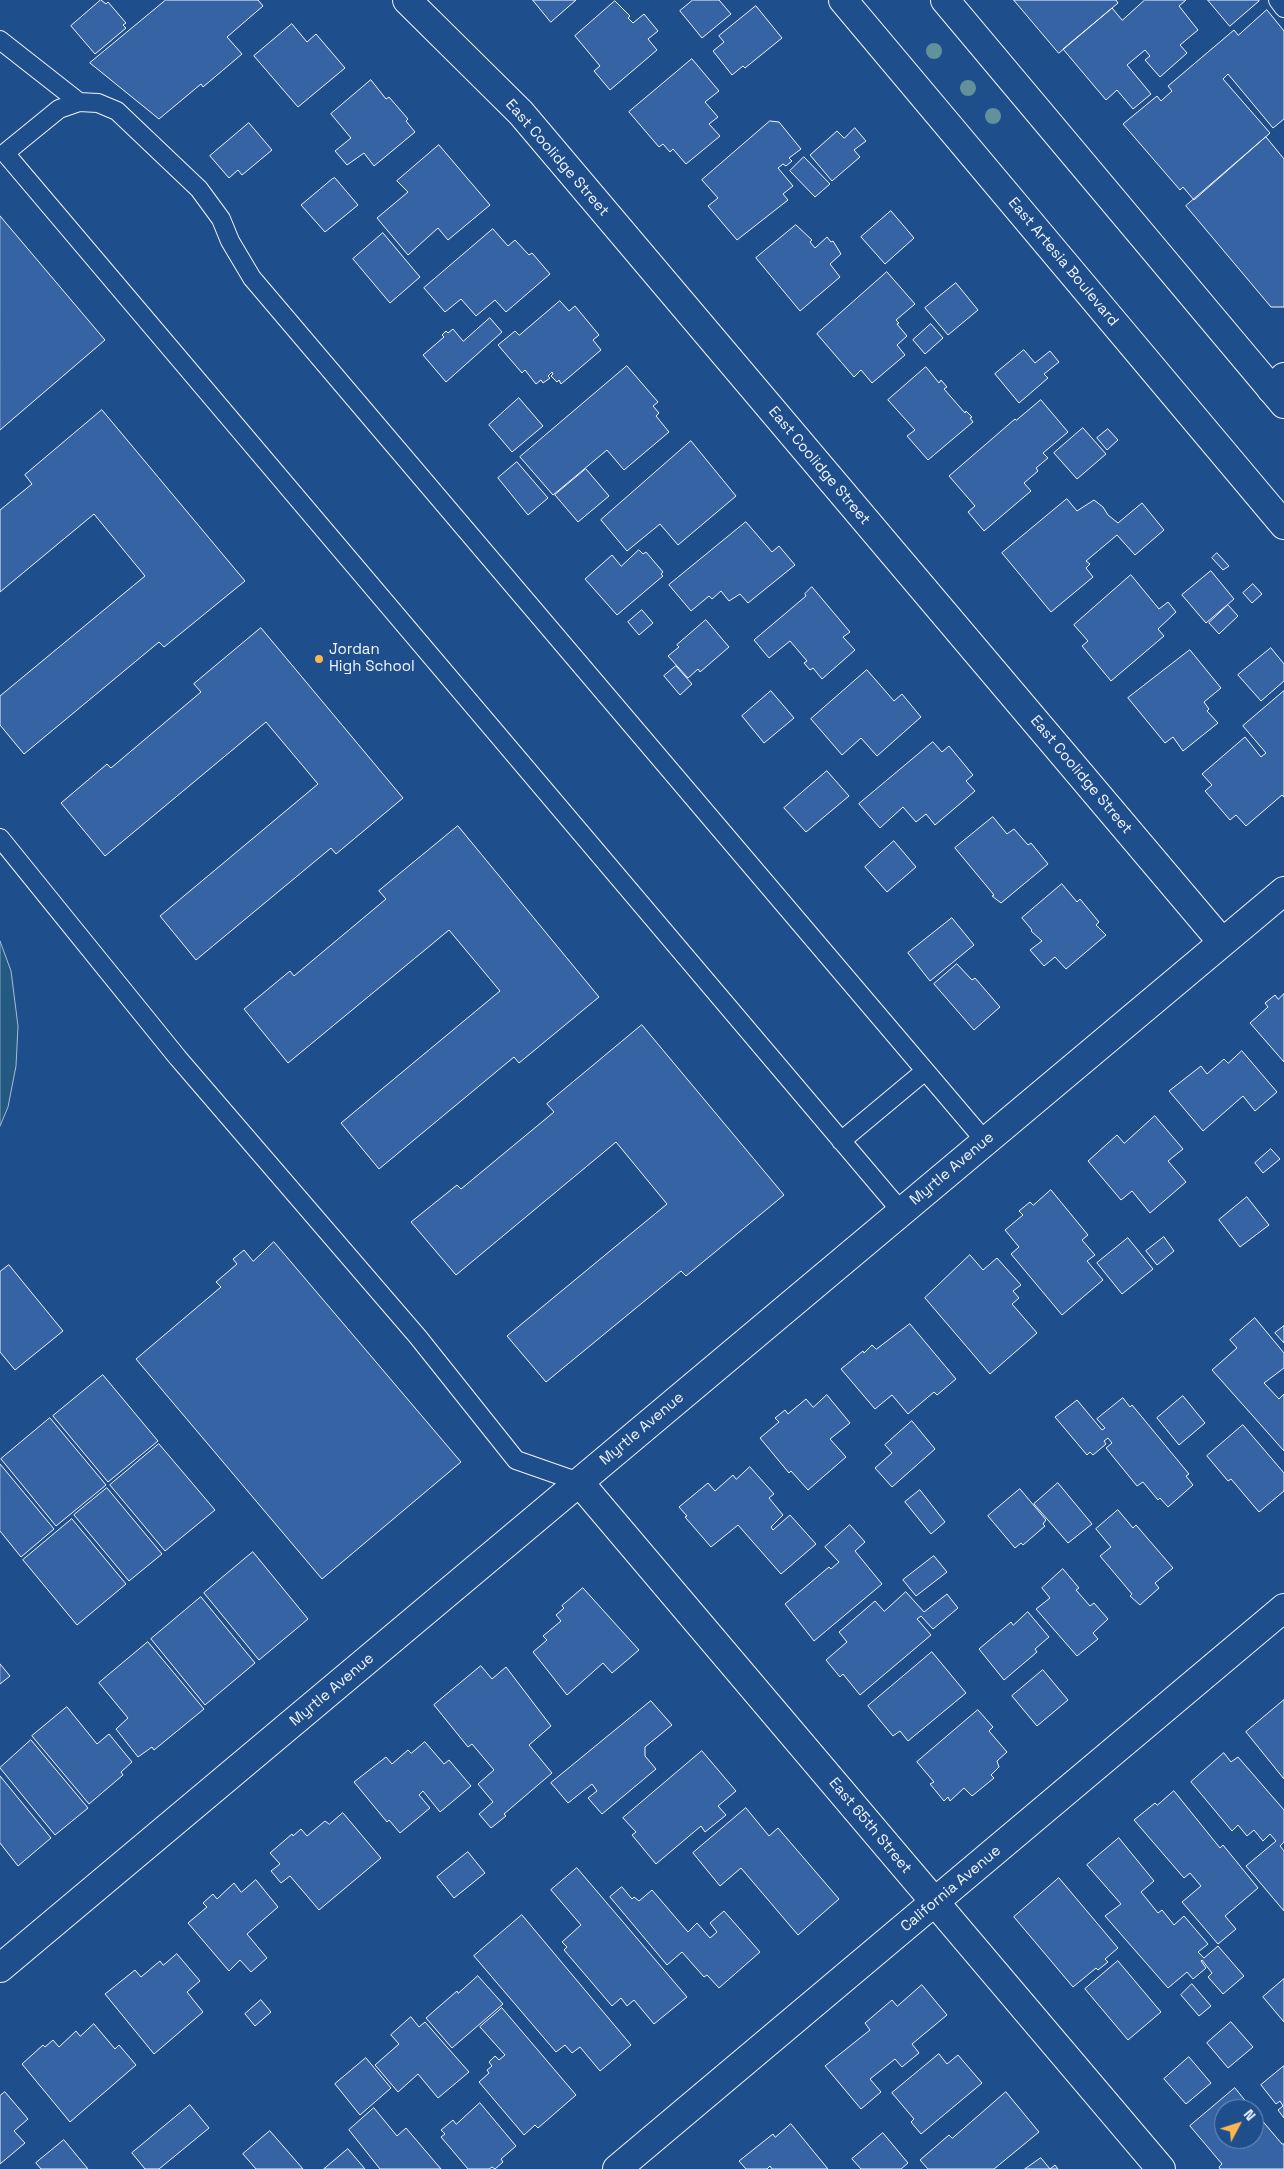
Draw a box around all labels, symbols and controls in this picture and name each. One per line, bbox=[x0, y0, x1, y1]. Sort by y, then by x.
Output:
street label: East Coolidge Street bbox=[501, 96, 613, 220]
street label: East Artesia Boulevard bbox=[1004, 194, 1122, 330]
street label: East Coolidge Street bbox=[764, 403, 874, 529]
place label: Jordan High School bbox=[329, 641, 415, 676]
marker: Jordan High School bbox=[313, 653, 325, 665]
street label: East Coolidge Street bbox=[1026, 712, 1136, 838]
street label: Myrtle Avenue bbox=[906, 1129, 998, 1209]
street label: Myrtle Avenue bbox=[596, 1389, 688, 1469]
street label: Myrtle Avenue bbox=[286, 1650, 378, 1730]
street label: East 65th Street bbox=[825, 1774, 915, 1878]
street label: California Avenue bbox=[897, 1842, 1005, 1936]
north arrow bbox=[1214, 2099, 1264, 2149]
text: N bbox=[1240, 2106, 1260, 2124]

